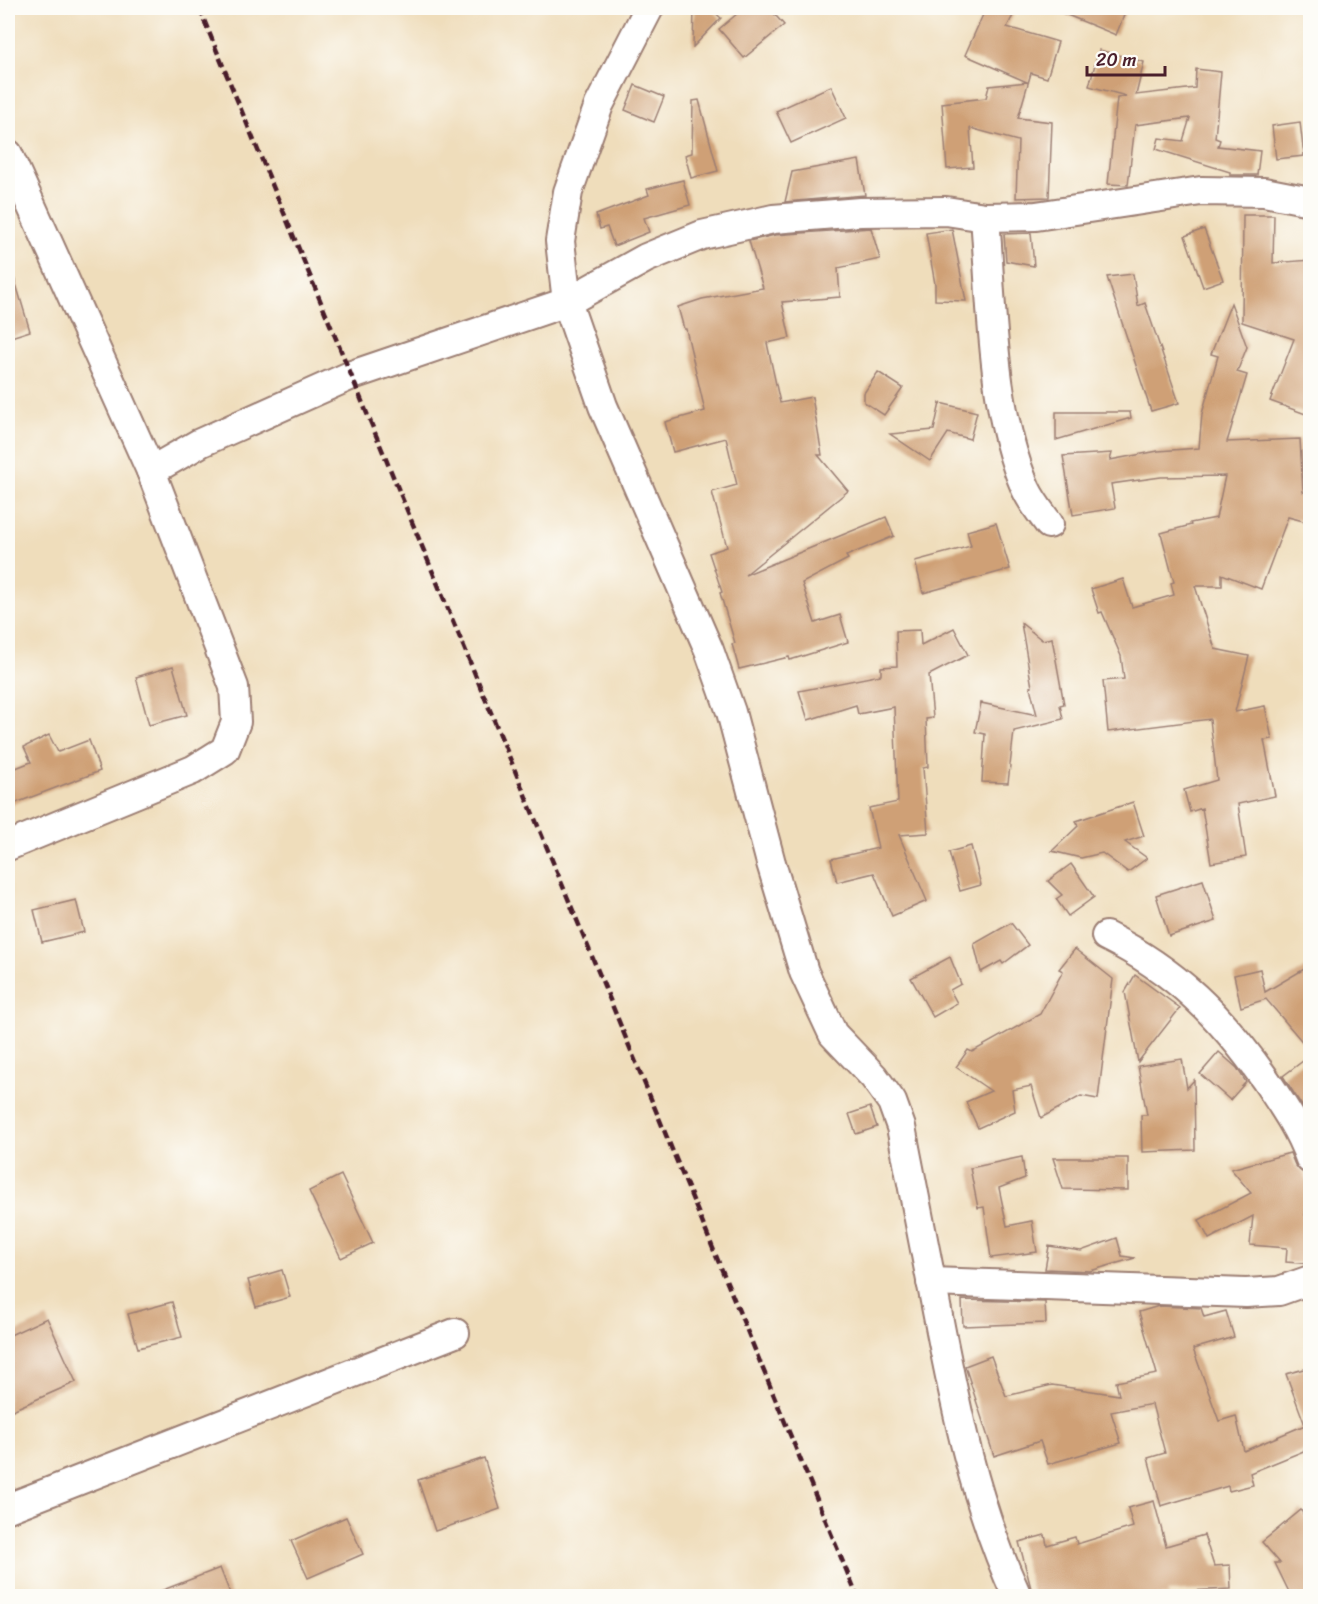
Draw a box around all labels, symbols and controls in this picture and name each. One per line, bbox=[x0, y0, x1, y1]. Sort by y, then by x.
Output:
scale bar bbox=[1087, 39, 1165, 77]
text: 20 m bbox=[1096, 44, 1136, 76]

